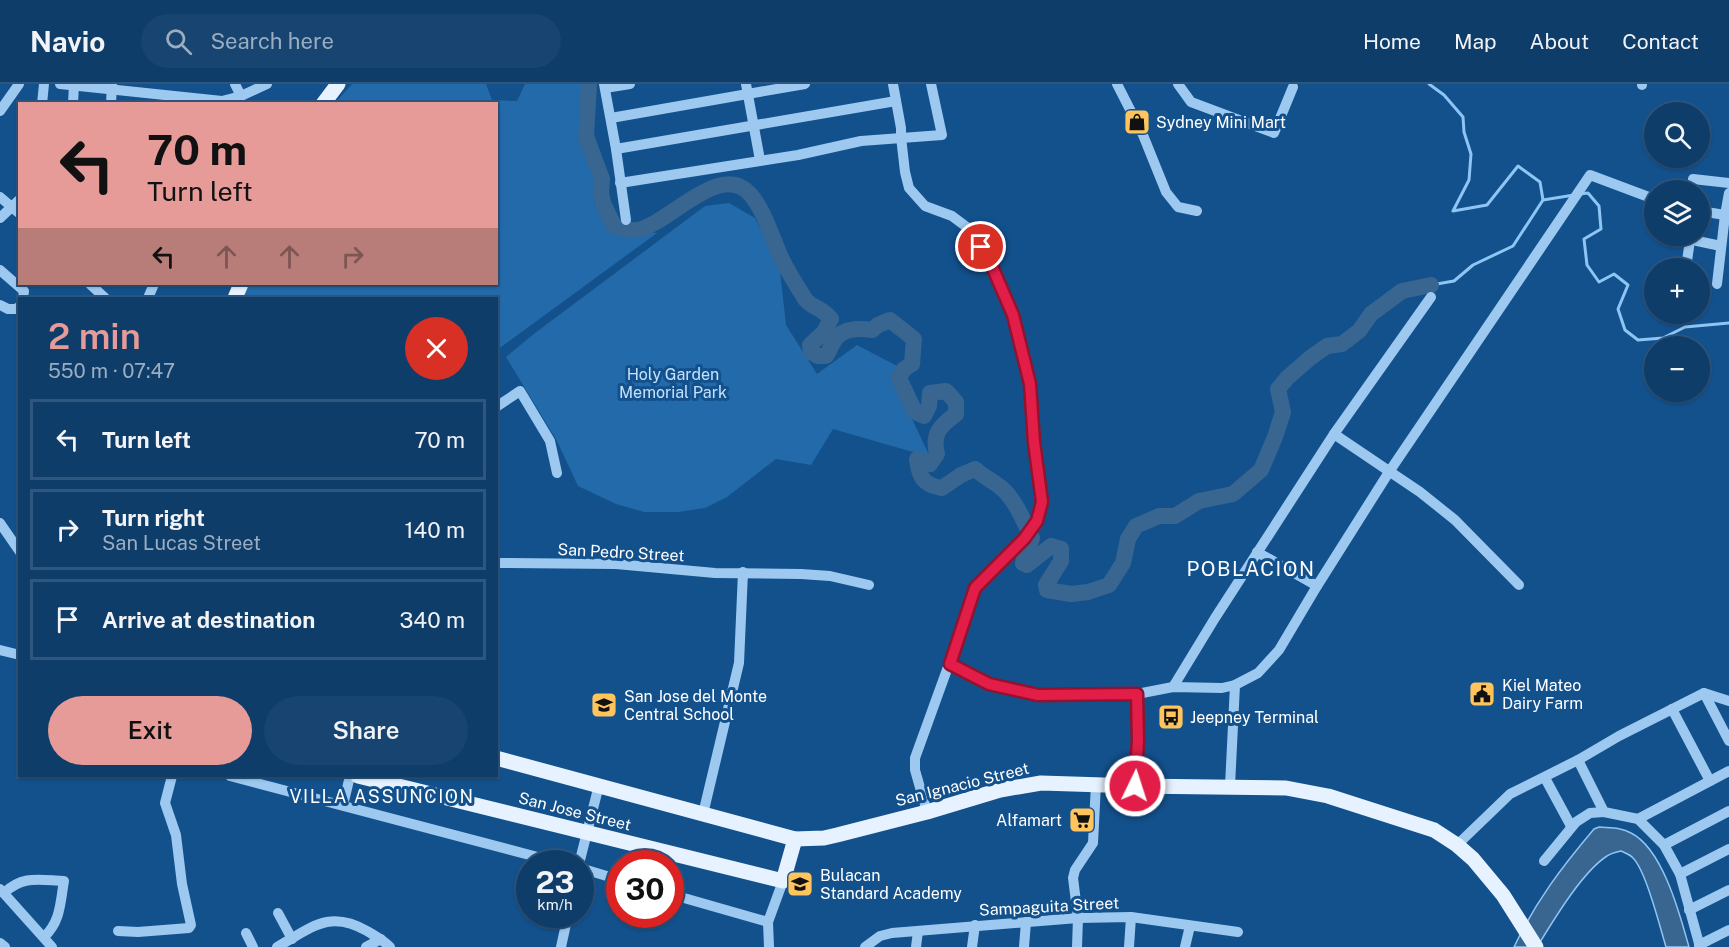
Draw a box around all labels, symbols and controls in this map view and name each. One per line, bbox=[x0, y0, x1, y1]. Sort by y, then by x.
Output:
search box bbox=[141, 14, 561, 68]
text: Navio bbox=[30, 25, 105, 58]
icon: search bbox=[162, 25, 195, 58]
text: Search here bbox=[210, 28, 334, 54]
text: Home bbox=[1363, 29, 1421, 54]
text: Map bbox=[1454, 29, 1497, 54]
text: About bbox=[1530, 29, 1589, 54]
text: Contact bbox=[1622, 29, 1699, 54]
map controls bbox=[1644, 102, 1710, 402]
button: search bbox=[1644, 102, 1710, 168]
shop icon: Sydney Mini Mart bbox=[1122, 107, 1152, 137]
place label: Sydney Mini Mart bbox=[1156, 113, 1286, 132]
text: 70 m bbox=[147, 125, 247, 174]
icon: left bbox=[48, 126, 126, 204]
text: Turn left bbox=[147, 175, 253, 207]
button: layers bbox=[1644, 180, 1710, 246]
pin bbox=[955, 221, 1006, 272]
icon: arrive bbox=[964, 230, 997, 263]
icon: left bbox=[147, 240, 180, 273]
icon: ahead bbox=[210, 240, 243, 273]
icon: ahead bbox=[273, 240, 306, 273]
icon: right bbox=[336, 240, 369, 273]
button: + bbox=[1644, 258, 1710, 324]
text: 2 min bbox=[48, 315, 141, 357]
button: close bbox=[405, 317, 468, 380]
button: − bbox=[1644, 336, 1710, 402]
text: 550 m · 07:47 bbox=[48, 359, 175, 383]
park label: Holy Garden Memorial Park bbox=[619, 365, 727, 402]
icon: left bbox=[51, 423, 84, 456]
text: Turn left bbox=[102, 427, 191, 453]
text: 70 m bbox=[414, 427, 465, 453]
text: Turn right bbox=[102, 505, 205, 531]
icon: right bbox=[51, 513, 84, 546]
text: 140 m bbox=[404, 517, 465, 543]
text: San Lucas Street bbox=[102, 531, 261, 555]
street label: San Pedro Street bbox=[557, 540, 685, 565]
district label: POBLACION bbox=[1186, 557, 1316, 581]
icon: arrive bbox=[51, 603, 84, 636]
text: Arrive at destination bbox=[102, 607, 315, 633]
text: 340 m bbox=[400, 607, 465, 633]
place label: Kiel Mateo Dairy Farm bbox=[1502, 676, 1583, 713]
public building icon: Kiel Mateo Dairy Farm bbox=[1467, 679, 1497, 709]
place label: San Jose del Monte Central School bbox=[624, 687, 767, 724]
school or university icon: San Jose del Monte Central School bbox=[589, 690, 619, 720]
button: Exit bbox=[48, 696, 252, 765]
button: Share bbox=[264, 696, 468, 765]
bus stop icon: Jeepney Terminal bbox=[1156, 702, 1186, 732]
place label: Jeepney Terminal bbox=[1190, 708, 1319, 727]
position arrow bbox=[1103, 754, 1167, 818]
street label: San Ignacio Street bbox=[893, 759, 1031, 810]
district label: VILLA ASSUNCION bbox=[289, 786, 475, 807]
street label: San Jose Street bbox=[517, 788, 633, 835]
supermarket icon: Alfamart bbox=[1067, 805, 1097, 835]
place label: Alfamart bbox=[996, 811, 1062, 830]
speed limit sign: 30 bbox=[606, 850, 684, 928]
text: 23 bbox=[535, 864, 575, 900]
place label: Bulacan Standard Academy bbox=[820, 866, 962, 903]
school or university icon: Bulacan Standard Academy bbox=[785, 869, 815, 899]
street label: Sampaguita Street bbox=[978, 893, 1120, 920]
text: km/h bbox=[537, 896, 573, 913]

